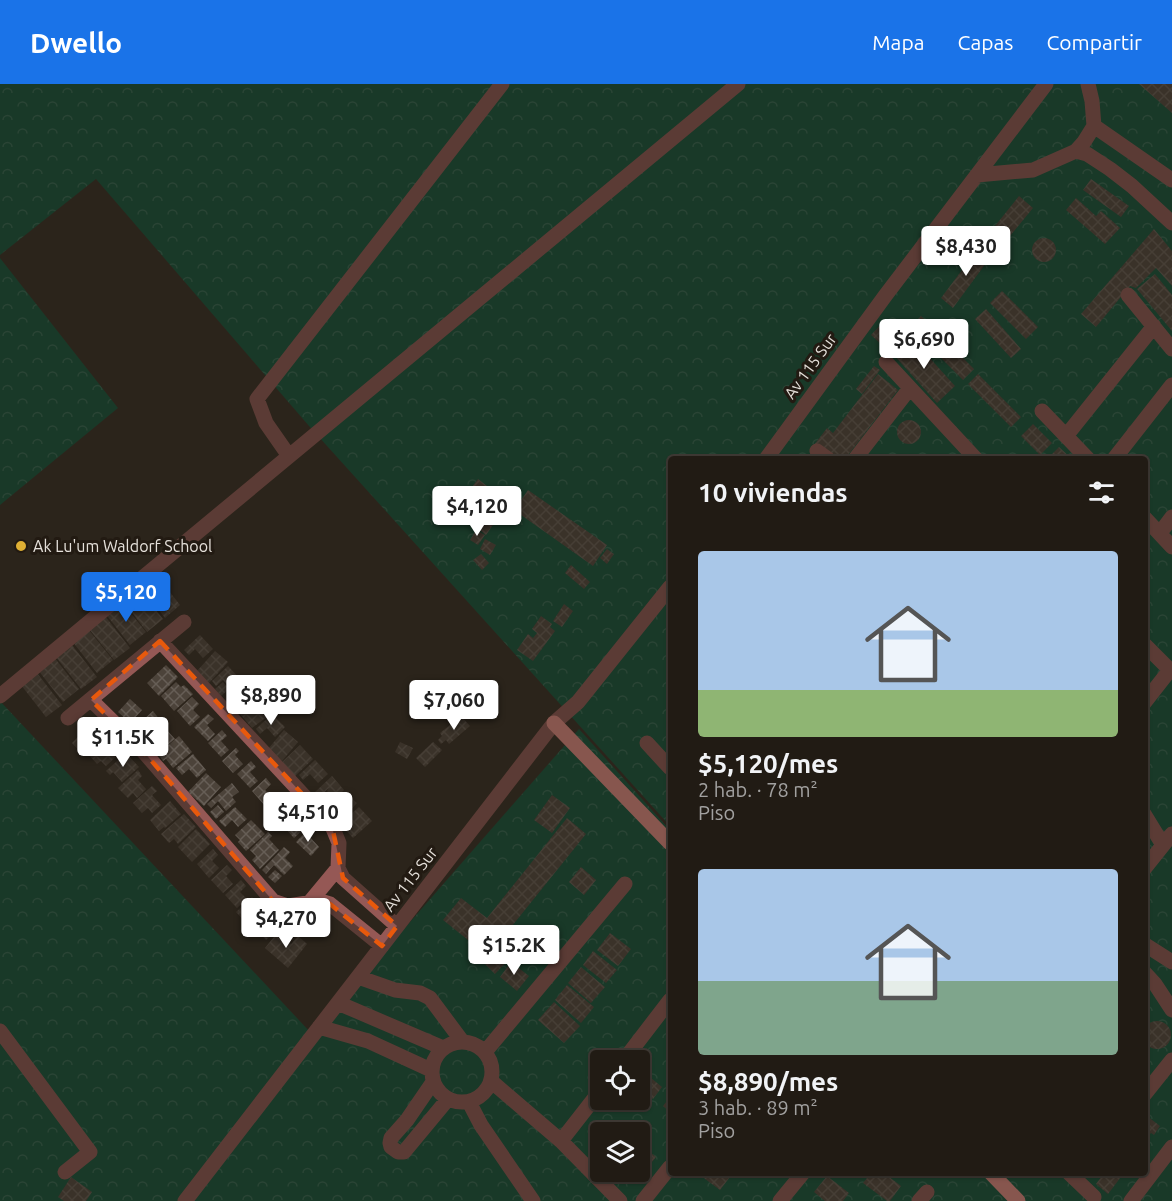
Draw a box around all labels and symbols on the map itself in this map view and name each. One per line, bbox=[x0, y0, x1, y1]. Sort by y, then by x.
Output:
pin: $8,430 bbox=[917, 226, 1015, 277]
pin: $6,690 bbox=[875, 319, 973, 370]
street label: Av 115 Sur bbox=[780, 330, 840, 402]
pin: $4,120 bbox=[428, 486, 526, 537]
place label: Ak Lu'um Waldorf School bbox=[33, 537, 212, 555]
marker: Ak Lu'um Waldorf School bbox=[14, 539, 28, 553]
pin: $5,120 bbox=[77, 572, 175, 623]
pin: $8,890 bbox=[222, 675, 320, 726]
pin: $7,060 bbox=[405, 680, 503, 731]
pin: $11.5K bbox=[74, 717, 172, 768]
pin: $4,510 bbox=[259, 792, 357, 843]
street label: Av 115 Sur bbox=[380, 844, 440, 914]
pin: $4,270 bbox=[237, 898, 335, 949]
pin: $15.2K bbox=[465, 925, 563, 976]

